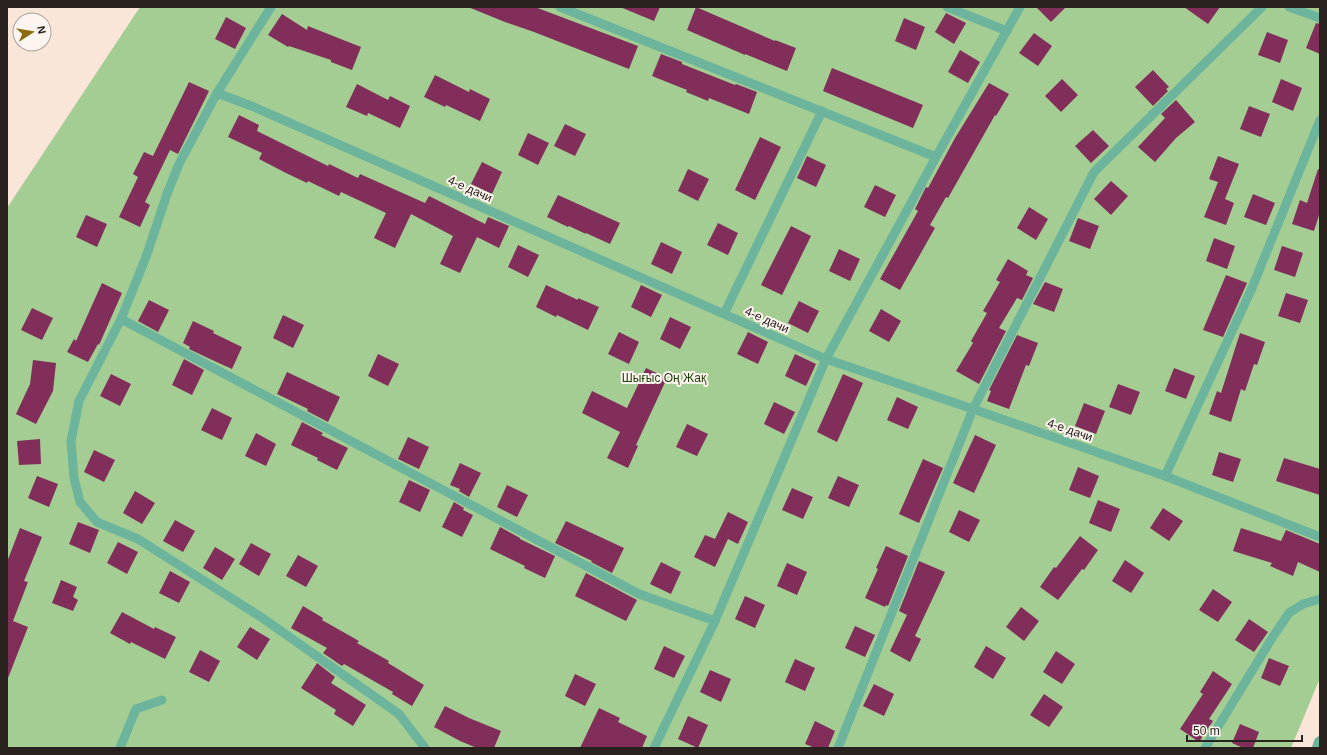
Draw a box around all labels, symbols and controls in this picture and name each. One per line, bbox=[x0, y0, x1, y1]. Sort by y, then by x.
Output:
north arrow bbox=[12, 12, 52, 52]
text: N bbox=[35, 25, 48, 35]
street label: 4-е дачи bbox=[446, 173, 494, 205]
street label: 4-е дачи bbox=[743, 304, 791, 336]
park label: Шығыс Оң Жақ bbox=[622, 371, 707, 385]
street label: 4-е дачи bbox=[1045, 416, 1095, 444]
scale bar bbox=[1187, 717, 1302, 743]
text: 50 m bbox=[1193, 724, 1220, 738]

